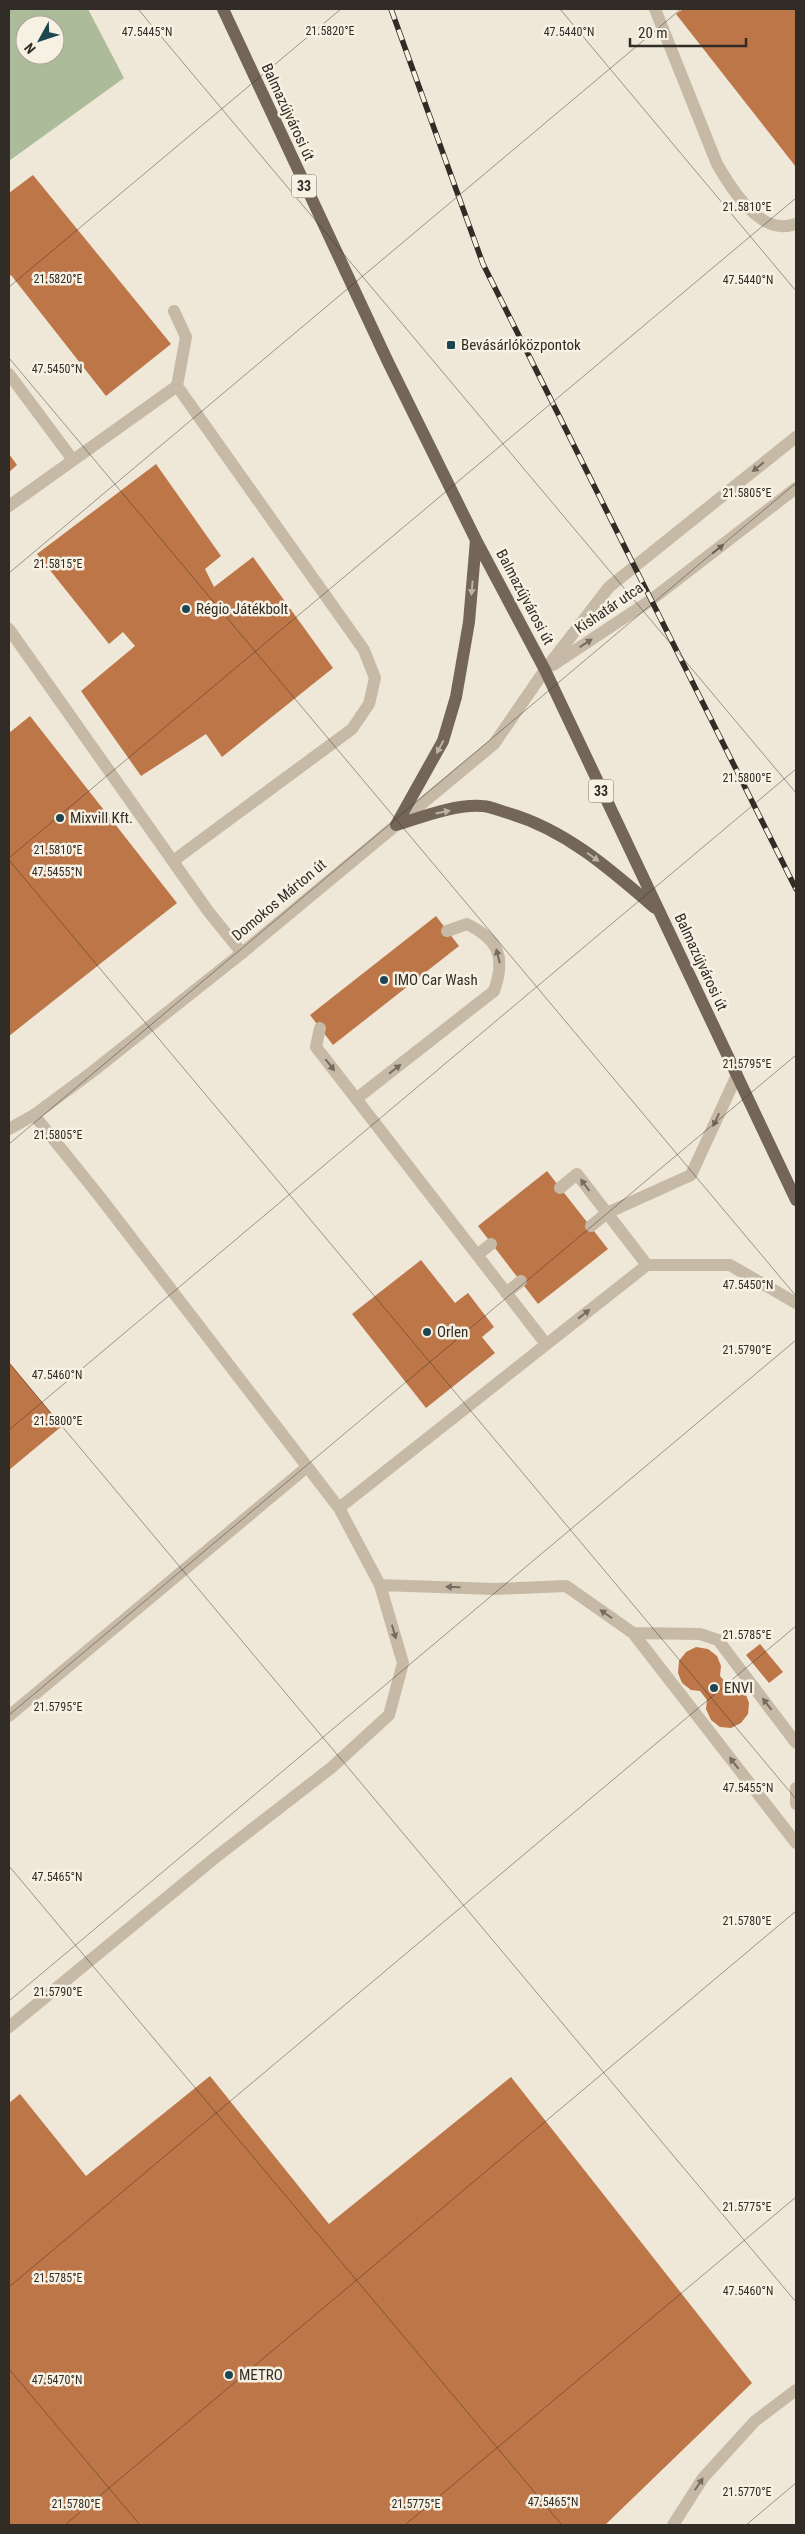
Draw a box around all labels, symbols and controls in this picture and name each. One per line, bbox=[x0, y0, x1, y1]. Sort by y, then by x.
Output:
north arrow bbox=[15, 15, 65, 65]
scale bar bbox=[630, 15, 746, 47]
text: 21.5820°E bbox=[305, 24, 355, 38]
text: 20 m bbox=[638, 24, 668, 42]
text: 47.5445°N bbox=[122, 25, 172, 39]
text: 47.5440°N bbox=[544, 25, 594, 39]
text: N bbox=[21, 40, 39, 57]
street label: Balmazújvárosi út bbox=[258, 60, 318, 164]
road number: 33 bbox=[292, 175, 316, 198]
text: 21.5810°E bbox=[722, 200, 772, 214]
text: 21.5820°E bbox=[33, 272, 83, 286]
text: 47.5440°N bbox=[723, 273, 773, 287]
place label: Bevásárlóközpontok bbox=[461, 336, 581, 354]
marker: Bevásárlóközpontok bbox=[445, 339, 457, 351]
text: 47.5450°N bbox=[32, 362, 82, 376]
one-way arrow bbox=[752, 462, 765, 473]
text: 21.5805°E bbox=[722, 486, 772, 500]
one-way arrow bbox=[712, 544, 725, 555]
street label: Balmazújvárosi út bbox=[492, 546, 558, 648]
text: 21.5815°E bbox=[33, 557, 83, 571]
street label: Kishatár utca bbox=[571, 579, 647, 637]
one-way arrow bbox=[468, 581, 476, 597]
place label: Régio Játékbolt bbox=[196, 600, 288, 618]
marker: Régio Játékbolt bbox=[180, 603, 192, 615]
one-way arrow bbox=[579, 638, 593, 648]
one-way arrow bbox=[435, 740, 444, 754]
text: 21.5800°E bbox=[722, 771, 772, 785]
road number: 33 bbox=[588, 779, 614, 802]
one-way arrow bbox=[435, 807, 451, 815]
place label: Mixvill Kft. bbox=[70, 809, 133, 827]
marker: Mixvill Kft. bbox=[54, 812, 66, 824]
text: 21.5810°E bbox=[33, 843, 83, 857]
one-way arrow bbox=[586, 852, 599, 862]
street label: Domokos Márton út bbox=[228, 855, 330, 945]
text: 47.5455°N bbox=[32, 865, 82, 879]
street label: Balmazújvárosi út bbox=[671, 910, 731, 1014]
one-way arrow bbox=[494, 949, 502, 964]
place label: IMO Car Wash bbox=[394, 971, 478, 989]
marker: IMO Car Wash bbox=[378, 974, 390, 986]
text: 21.5795°E bbox=[722, 1057, 772, 1071]
one-way arrow bbox=[325, 1059, 336, 1072]
one-way arrow bbox=[388, 1063, 401, 1074]
one-way arrow bbox=[712, 1113, 720, 1127]
text: 21.5805°E bbox=[33, 1128, 83, 1142]
one-way arrow bbox=[580, 1179, 591, 1192]
text: 47.5450°N bbox=[723, 1278, 773, 1292]
one-way arrow bbox=[578, 1308, 591, 1319]
place label: Orlen bbox=[437, 1323, 468, 1341]
marker: Orlen bbox=[421, 1326, 433, 1338]
text: 21.5790°E bbox=[722, 1343, 772, 1357]
text: 47.5460°N bbox=[32, 1368, 82, 1382]
text: 21.5800°E bbox=[33, 1414, 83, 1428]
one-way arrow bbox=[444, 1583, 460, 1591]
one-way arrow bbox=[599, 1609, 613, 1619]
one-way arrow bbox=[390, 1624, 398, 1639]
text: 21.5785°E bbox=[722, 1628, 772, 1642]
place label: ENVI bbox=[724, 1679, 753, 1697]
marker: ENVI bbox=[708, 1682, 720, 1694]
one-way arrow bbox=[762, 1697, 773, 1710]
text: 21.5795°E bbox=[33, 1700, 83, 1714]
one-way arrow bbox=[729, 1757, 740, 1770]
text: 47.5455°N bbox=[723, 1781, 773, 1795]
text: 47.5465°N bbox=[32, 1870, 82, 1884]
text: 21.5780°E bbox=[722, 1914, 772, 1928]
text: 21.5790°E bbox=[33, 1985, 83, 1999]
text: 21.5775°E bbox=[722, 2200, 772, 2214]
text: 21.5785°E bbox=[33, 2271, 83, 2285]
text: 47.5460°N bbox=[723, 2284, 773, 2298]
place label: METRO bbox=[239, 2366, 283, 2384]
marker: METRO bbox=[223, 2369, 235, 2381]
text: 47.5470°N bbox=[32, 2373, 82, 2387]
one-way arrow bbox=[694, 2478, 704, 2491]
text: 21.5770°E bbox=[722, 2485, 772, 2499]
text: 47.5465°N bbox=[528, 2495, 578, 2509]
text: 21.5780°E bbox=[51, 2497, 101, 2511]
text: 21.5775°E bbox=[391, 2497, 441, 2511]

